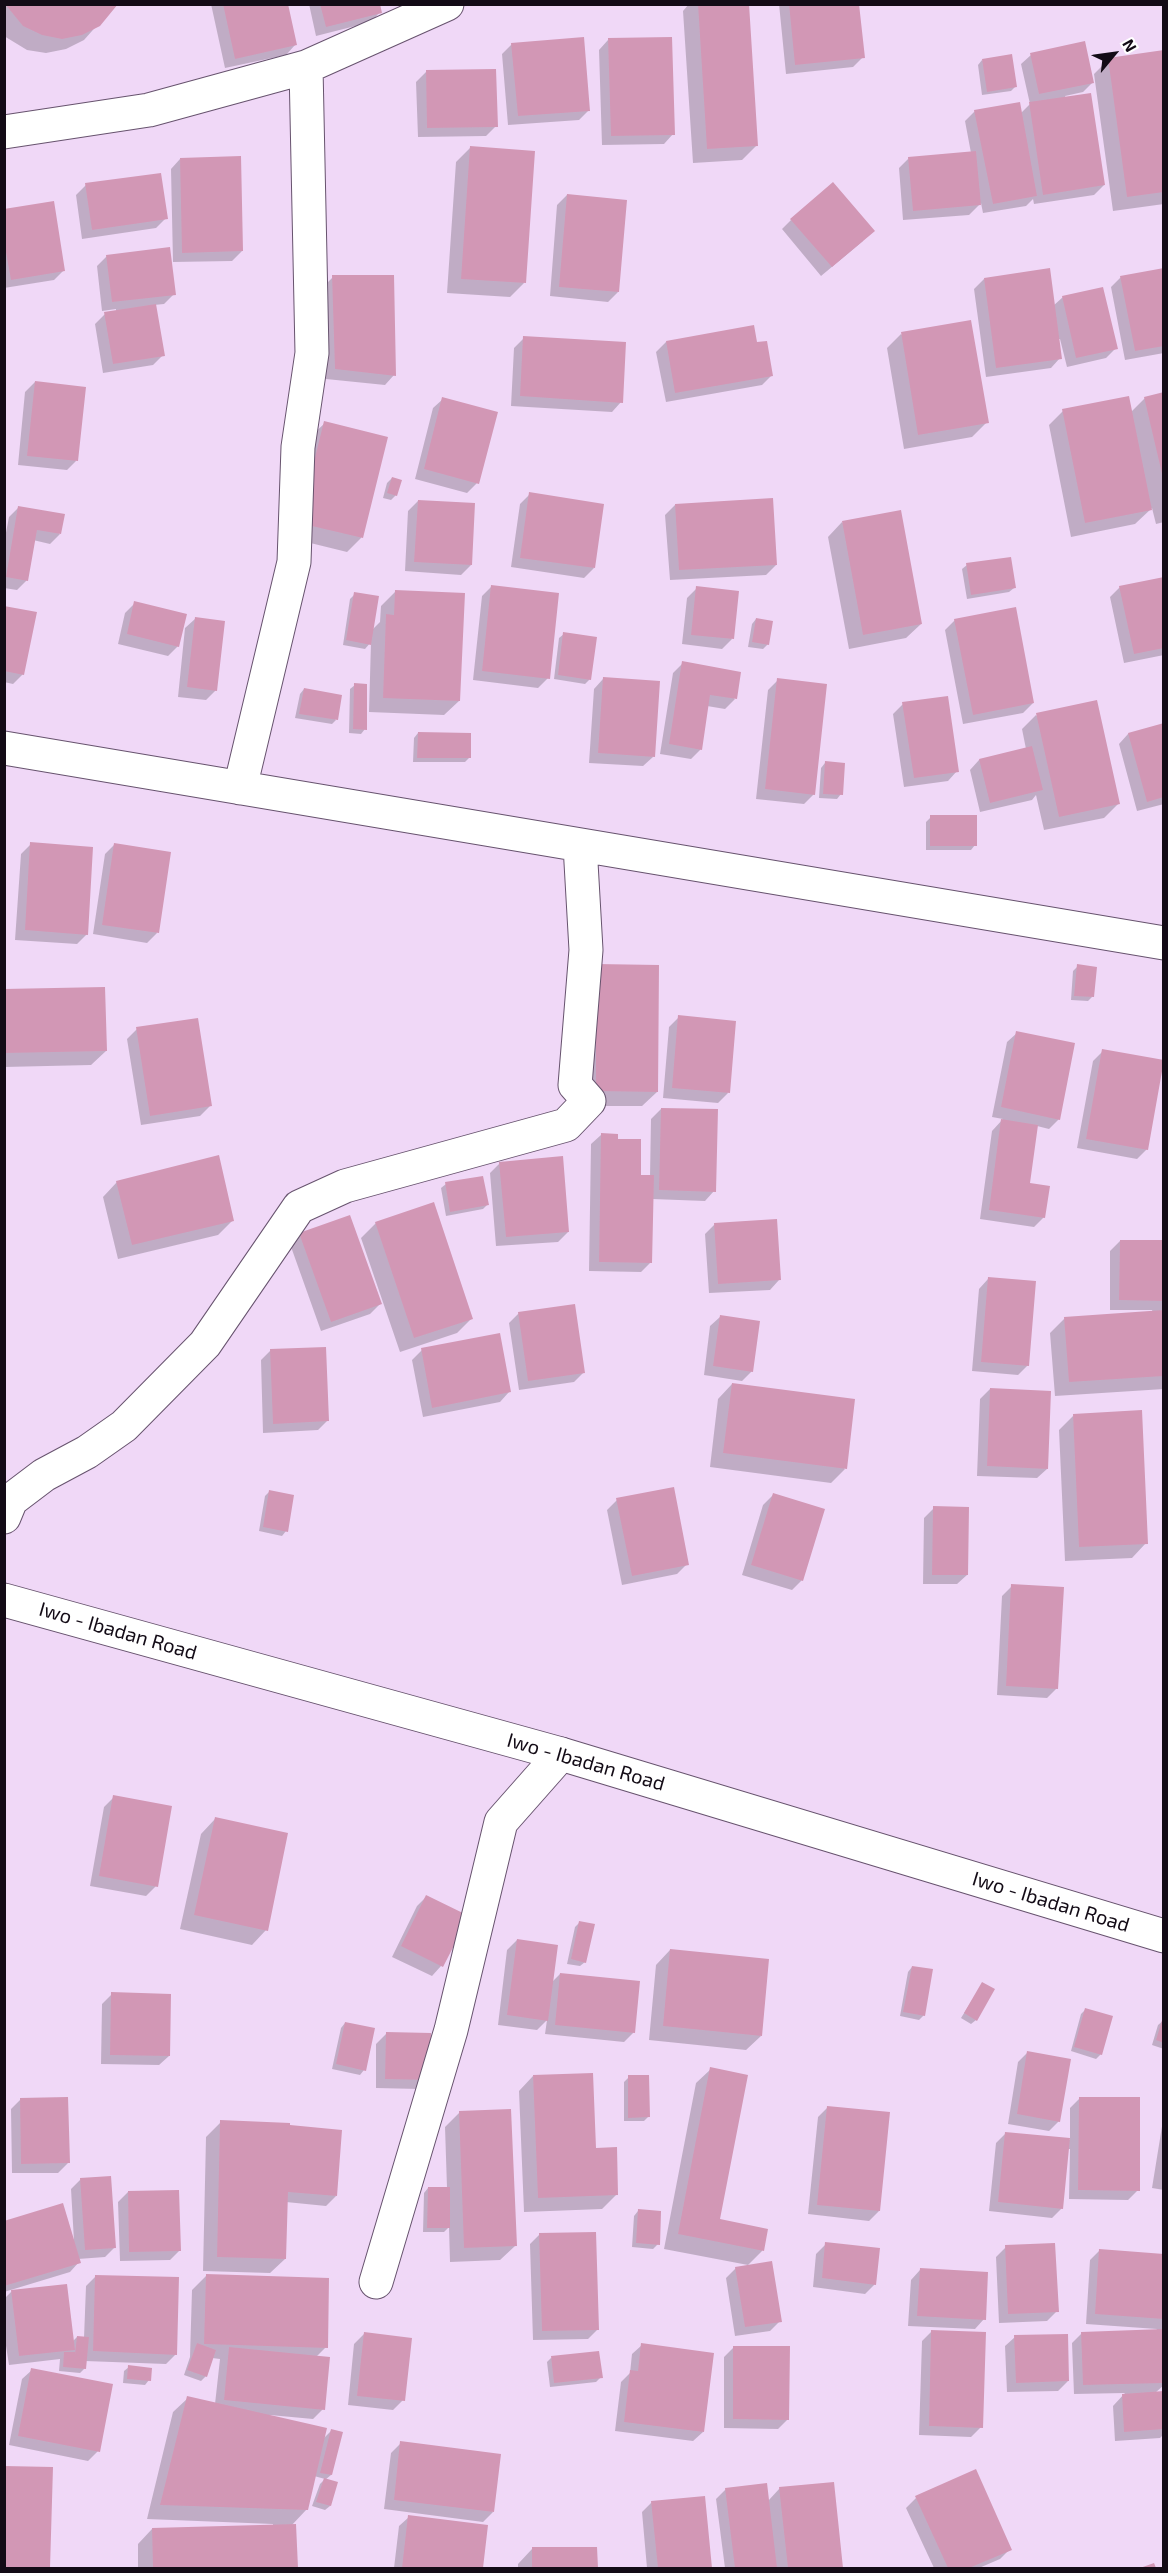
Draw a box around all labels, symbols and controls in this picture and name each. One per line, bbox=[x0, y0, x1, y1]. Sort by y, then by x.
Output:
north arrow bbox=[1084, 24, 1144, 84]
text: N bbox=[1119, 35, 1141, 55]
street label: Iwo - Ibadan Road bbox=[36, 1597, 200, 1665]
street label: Iwo - Ibadan Road bbox=[504, 1728, 668, 1796]
street label: Iwo - Ibadan Road bbox=[969, 1867, 1133, 1937]

